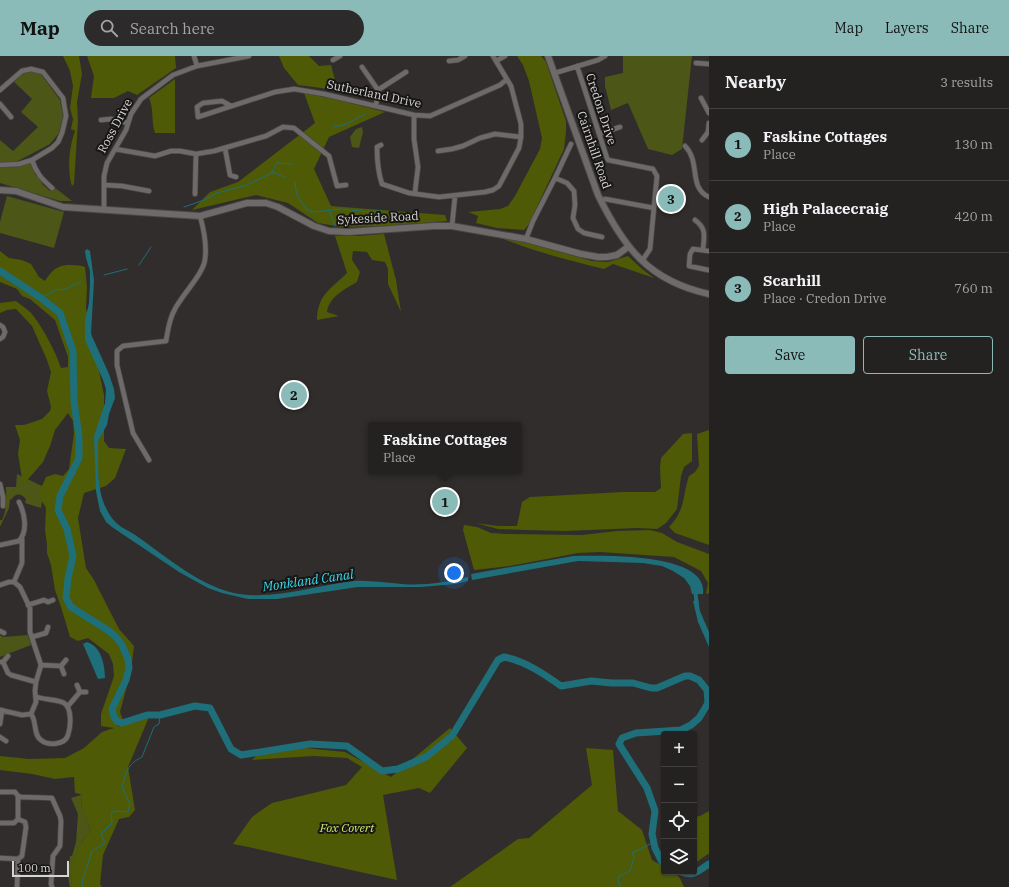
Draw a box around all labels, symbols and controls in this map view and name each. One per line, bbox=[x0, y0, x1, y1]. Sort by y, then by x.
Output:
search box bbox=[84, 10, 364, 46]
text: Map bbox=[20, 16, 60, 40]
icon: search bbox=[98, 17, 120, 39]
text: Search here bbox=[130, 19, 214, 38]
text: Map bbox=[835, 19, 863, 37]
text: Layers bbox=[885, 19, 929, 37]
text: Share bbox=[951, 19, 989, 37]
street label: Credon Drive bbox=[583, 71, 620, 146]
text: Nearby bbox=[725, 71, 786, 93]
text: 3 results bbox=[940, 74, 993, 91]
street label: Sutherland Drive bbox=[326, 76, 423, 111]
street label: Ross Drive bbox=[94, 96, 135, 155]
street label: Cairnhill Road bbox=[574, 109, 615, 191]
text: Faskine Cottages bbox=[763, 127, 887, 146]
text: 1 bbox=[734, 136, 742, 153]
text: 130 m bbox=[954, 136, 993, 153]
text: Place bbox=[763, 146, 796, 163]
pin: 3 bbox=[658, 184, 684, 214]
text: High Palacecraig bbox=[763, 199, 888, 218]
street label: Sykeside Road bbox=[337, 208, 419, 227]
text: 2 bbox=[734, 208, 742, 225]
text: 420 m bbox=[954, 208, 993, 225]
text: Place bbox=[763, 218, 796, 235]
text: Scarhill bbox=[763, 271, 821, 290]
text: 3 bbox=[734, 280, 742, 297]
text: 760 m bbox=[954, 280, 993, 297]
text: Place · Credon Drive bbox=[763, 290, 886, 307]
button: Save bbox=[725, 336, 855, 374]
button: Share bbox=[863, 336, 993, 374]
pin: 2 bbox=[281, 380, 307, 410]
popup bbox=[368, 422, 522, 474]
text: Faskine Cottages bbox=[383, 430, 507, 449]
text: Place bbox=[383, 449, 416, 466]
pin: 1 bbox=[432, 487, 458, 517]
your location bbox=[444, 563, 464, 583]
water label: Monkland Canal bbox=[260, 566, 355, 595]
map controls bbox=[661, 731, 697, 875]
button: + bbox=[661, 731, 697, 767]
button: − bbox=[661, 767, 697, 803]
button: locate bbox=[661, 803, 697, 839]
park label: Fox Covert bbox=[319, 820, 375, 835]
button: layers bbox=[661, 839, 697, 875]
scale bar bbox=[12, 859, 69, 878]
text: 100 m bbox=[18, 861, 51, 875]

